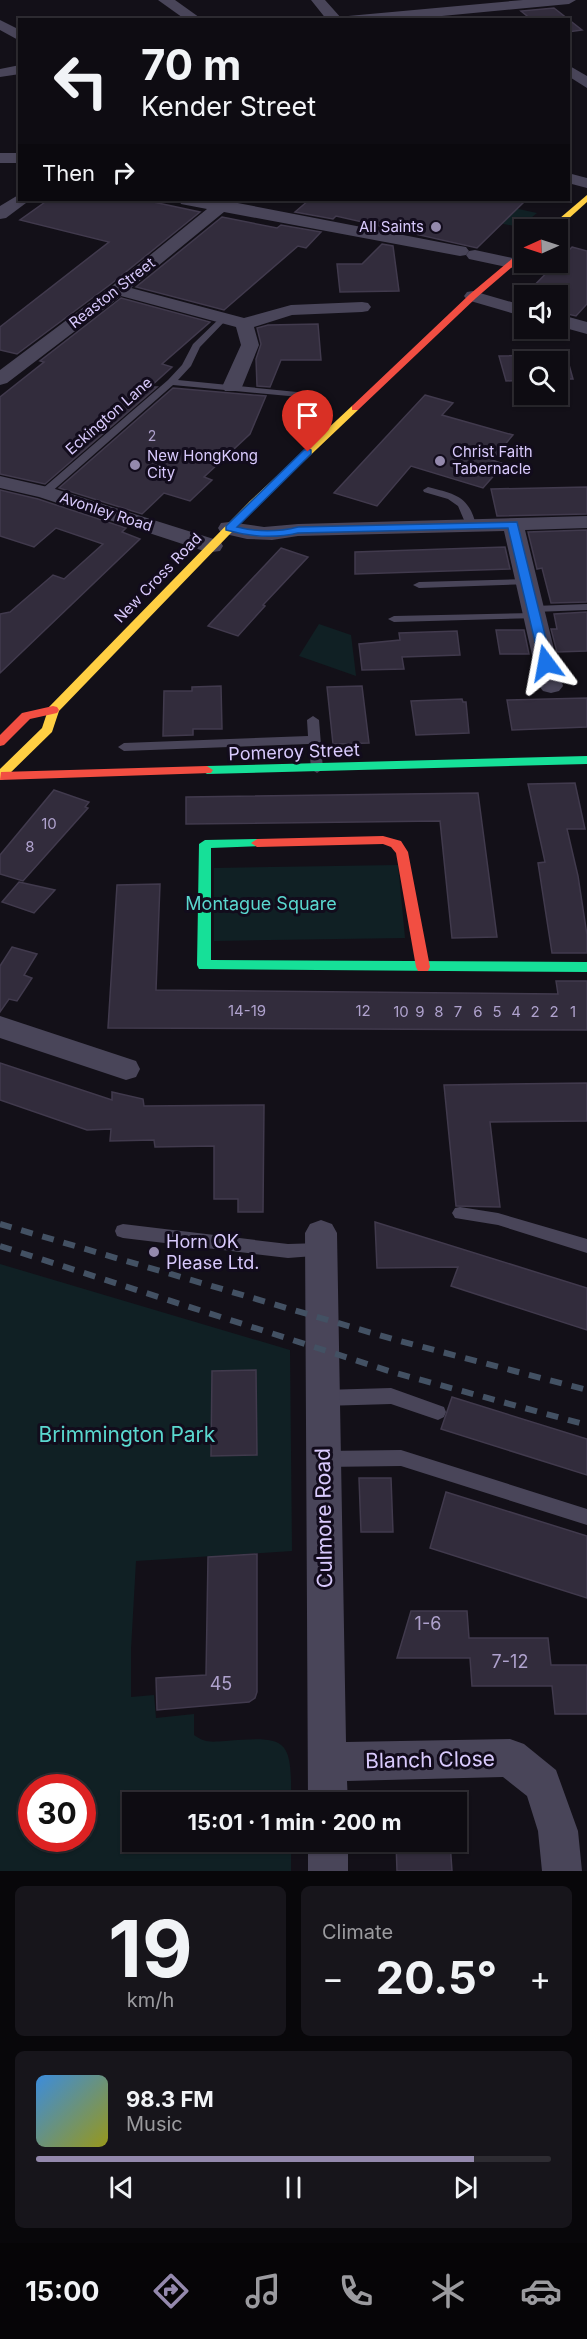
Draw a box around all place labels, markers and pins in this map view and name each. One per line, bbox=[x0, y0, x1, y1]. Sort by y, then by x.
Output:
place label: All Saints bbox=[359, 217, 424, 236]
marker: All Saints bbox=[429, 220, 443, 234]
pin bbox=[282, 390, 333, 452]
place label: Christ Faith Tabernacle bbox=[452, 442, 533, 478]
place label: New HongKong City bbox=[147, 446, 258, 482]
marker: Christ Faith Tabernacle bbox=[433, 454, 447, 468]
marker: New HongKong City bbox=[128, 458, 142, 472]
place label: Horn OK Please Ltd. bbox=[166, 1231, 259, 1273]
marker: Horn OK Please Ltd. bbox=[147, 1245, 161, 1259]

